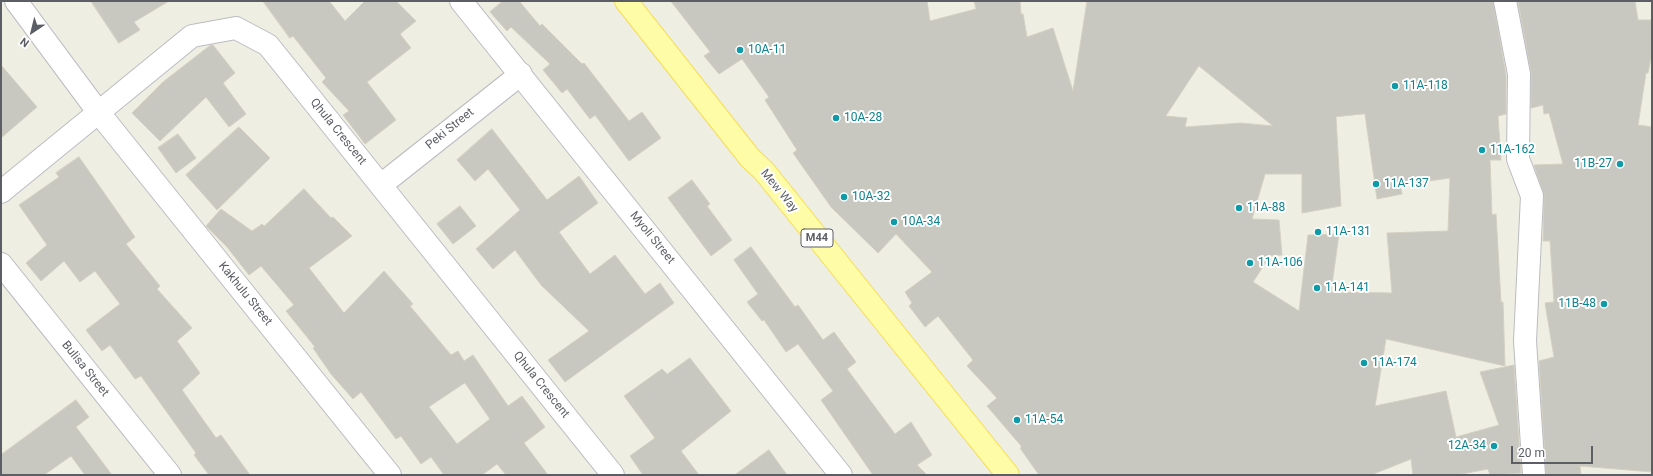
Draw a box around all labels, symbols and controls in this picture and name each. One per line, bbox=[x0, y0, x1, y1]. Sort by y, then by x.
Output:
north arrow bbox=[12, 12, 52, 52]
text: N bbox=[18, 35, 32, 50]
place label: 10A-11 bbox=[748, 43, 786, 57]
marker: 10A-11 bbox=[735, 45, 745, 55]
place label: 11A-118 bbox=[1403, 79, 1448, 93]
marker: 11A-118 bbox=[1390, 81, 1400, 91]
street label: Qhula Crescent bbox=[307, 96, 369, 168]
street label: Peki Street bbox=[423, 105, 477, 153]
place label: 10A-28 bbox=[844, 111, 882, 125]
marker: 10A-28 bbox=[831, 113, 841, 123]
place label: 11A-162 bbox=[1490, 143, 1535, 157]
marker: 11A-162 bbox=[1477, 145, 1487, 155]
place label: 11B-27 bbox=[1574, 157, 1612, 171]
marker: 11B-27 bbox=[1615, 159, 1625, 169]
street label: Mew Way bbox=[757, 166, 801, 216]
place label: 11A-137 bbox=[1384, 177, 1429, 191]
marker: 11A-137 bbox=[1371, 179, 1381, 189]
place label: 10A-32 bbox=[852, 190, 890, 204]
marker: 10A-32 bbox=[839, 192, 849, 202]
place label: 11A-88 bbox=[1247, 201, 1285, 215]
marker: 11A-88 bbox=[1234, 203, 1244, 213]
street label: Myoli Street bbox=[626, 209, 678, 267]
place label: 10A-34 bbox=[902, 215, 940, 229]
marker: 10A-34 bbox=[889, 217, 899, 227]
place label: 11A-131 bbox=[1326, 225, 1371, 239]
marker: 11A-131 bbox=[1313, 227, 1323, 237]
road number: M44 bbox=[801, 229, 833, 247]
place label: 11A-106 bbox=[1258, 256, 1303, 270]
marker: 11A-106 bbox=[1245, 258, 1255, 268]
street label: Kakhulu Street bbox=[215, 259, 275, 329]
place label: 11A-141 bbox=[1325, 281, 1370, 295]
marker: 11A-141 bbox=[1312, 283, 1322, 293]
place label: 11B-48 bbox=[1558, 297, 1596, 311]
marker: 11B-48 bbox=[1599, 299, 1609, 309]
street label: Bulisa Street bbox=[58, 338, 112, 400]
street label: Qhula Crescent bbox=[510, 349, 572, 421]
place label: 11A-174 bbox=[1372, 356, 1417, 370]
marker: 11A-174 bbox=[1359, 358, 1369, 368]
place label: 11A-54 bbox=[1025, 413, 1063, 427]
marker: 11A-54 bbox=[1012, 415, 1022, 425]
scale bar bbox=[1513, 438, 1595, 464]
place label: 12A-34 bbox=[1448, 439, 1486, 453]
marker: 12A-34 bbox=[1489, 441, 1499, 451]
text: 20 m bbox=[1518, 446, 1545, 460]

